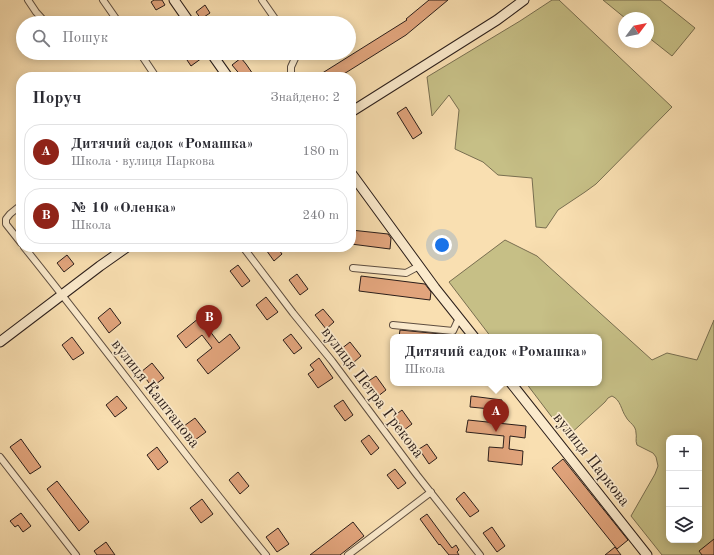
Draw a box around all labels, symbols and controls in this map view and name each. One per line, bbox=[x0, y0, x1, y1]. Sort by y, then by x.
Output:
north arrow bbox=[618, 12, 654, 48]
search box bbox=[16, 16, 356, 60]
icon: search bbox=[30, 27, 52, 49]
text: Пошук bbox=[62, 31, 108, 46]
text: Поруч bbox=[32, 90, 81, 107]
text: Знайдено: 2 bbox=[271, 91, 340, 104]
text: Дитячий садок «Ромашка» bbox=[71, 137, 254, 152]
text: A bbox=[41, 145, 51, 158]
text: 180 m bbox=[302, 145, 339, 158]
text: Школа · вулиця Паркова bbox=[71, 155, 215, 168]
text: № 10 «Оленка» bbox=[71, 201, 177, 216]
text: B bbox=[41, 209, 51, 222]
text: 240 m bbox=[302, 209, 339, 222]
text: Школа bbox=[71, 219, 111, 232]
your location bbox=[432, 235, 452, 255]
pin: B bbox=[196, 305, 222, 338]
street label: вулиця Петра Грекова bbox=[318, 325, 426, 462]
popup bbox=[390, 334, 602, 386]
street label: вулиця Каштанова bbox=[108, 337, 202, 451]
text: Дитячий садок «Ромашка» bbox=[405, 345, 587, 360]
text: Школа bbox=[405, 363, 445, 376]
pin: A bbox=[483, 399, 509, 432]
street label: вулиця Паркова bbox=[550, 410, 632, 510]
map controls bbox=[666, 435, 702, 543]
button: + bbox=[666, 435, 702, 471]
button: − bbox=[666, 471, 702, 507]
button: layers bbox=[666, 507, 702, 543]

